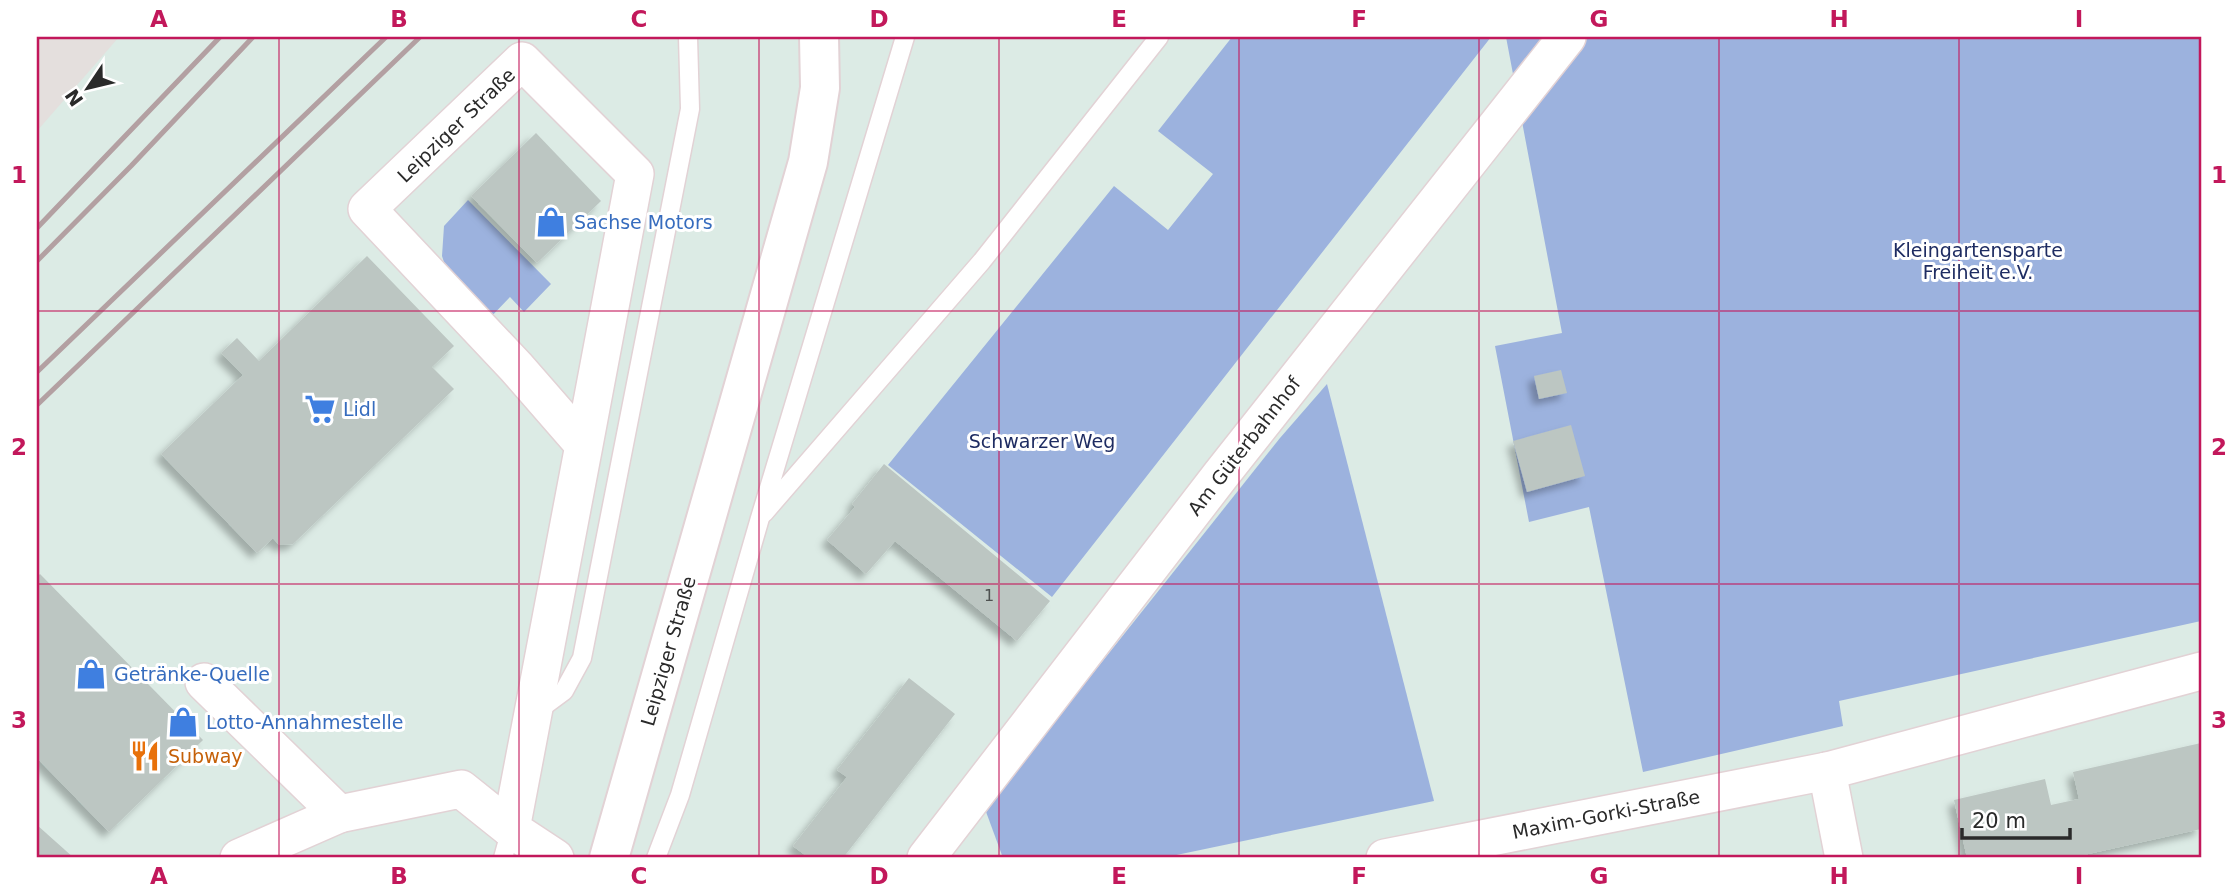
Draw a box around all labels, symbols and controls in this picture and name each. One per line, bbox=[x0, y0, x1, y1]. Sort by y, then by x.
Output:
text: A bbox=[150, 6, 168, 32]
text: B bbox=[390, 6, 408, 32]
text: C bbox=[631, 6, 647, 32]
text: D bbox=[869, 6, 889, 32]
text: E bbox=[1111, 6, 1127, 32]
text: F bbox=[1351, 6, 1367, 32]
text: G bbox=[1590, 6, 1608, 32]
text: H bbox=[1829, 6, 1849, 32]
text: I bbox=[2075, 6, 2083, 32]
north arrow bbox=[52, 52, 122, 122]
street label: Leipziger Straße bbox=[393, 63, 519, 187]
text: N bbox=[61, 85, 88, 111]
text: 1 bbox=[11, 162, 27, 188]
text: 1 bbox=[2211, 162, 2227, 188]
shop icon: Sachse Motors bbox=[534, 205, 568, 239]
place label: Sachse Motors bbox=[574, 211, 713, 233]
park label: Kleingartensparte Freiheit e.V. bbox=[1893, 239, 2063, 283]
street label: Am Güterbahnhof bbox=[1183, 371, 1306, 520]
supermarket icon: Lidl bbox=[303, 392, 337, 426]
place label: Lidl bbox=[343, 398, 376, 420]
park label: Schwarzer Weg bbox=[969, 430, 1115, 452]
text: 2 bbox=[11, 434, 27, 460]
text: 2 bbox=[2211, 434, 2227, 460]
street label: Leipziger Straße bbox=[636, 574, 700, 728]
house number: 1 bbox=[984, 586, 994, 605]
shop icon: Getränke-Quelle bbox=[74, 657, 108, 691]
place label: Getränke-Quelle bbox=[114, 663, 270, 685]
shop icon: Lotto-Annahmestelle bbox=[166, 705, 200, 739]
text: 3 bbox=[11, 707, 27, 733]
text: 3 bbox=[2211, 707, 2227, 733]
place label: Lotto-Annahmestelle bbox=[206, 711, 403, 733]
restaurant icon: Subway bbox=[128, 739, 162, 773]
place label: Subway bbox=[168, 745, 243, 767]
street label: Maxim-Gorki-Straße bbox=[1510, 785, 1702, 843]
scale bar bbox=[1962, 797, 2070, 841]
text: 20 m bbox=[1972, 809, 2026, 833]
text: A bbox=[150, 863, 168, 889]
text: B bbox=[390, 863, 408, 889]
text: C bbox=[631, 863, 647, 889]
text: D bbox=[869, 863, 889, 889]
text: E bbox=[1111, 863, 1127, 889]
text: F bbox=[1351, 863, 1367, 889]
text: G bbox=[1590, 863, 1608, 889]
text: H bbox=[1829, 863, 1849, 889]
text: I bbox=[2075, 863, 2083, 889]

